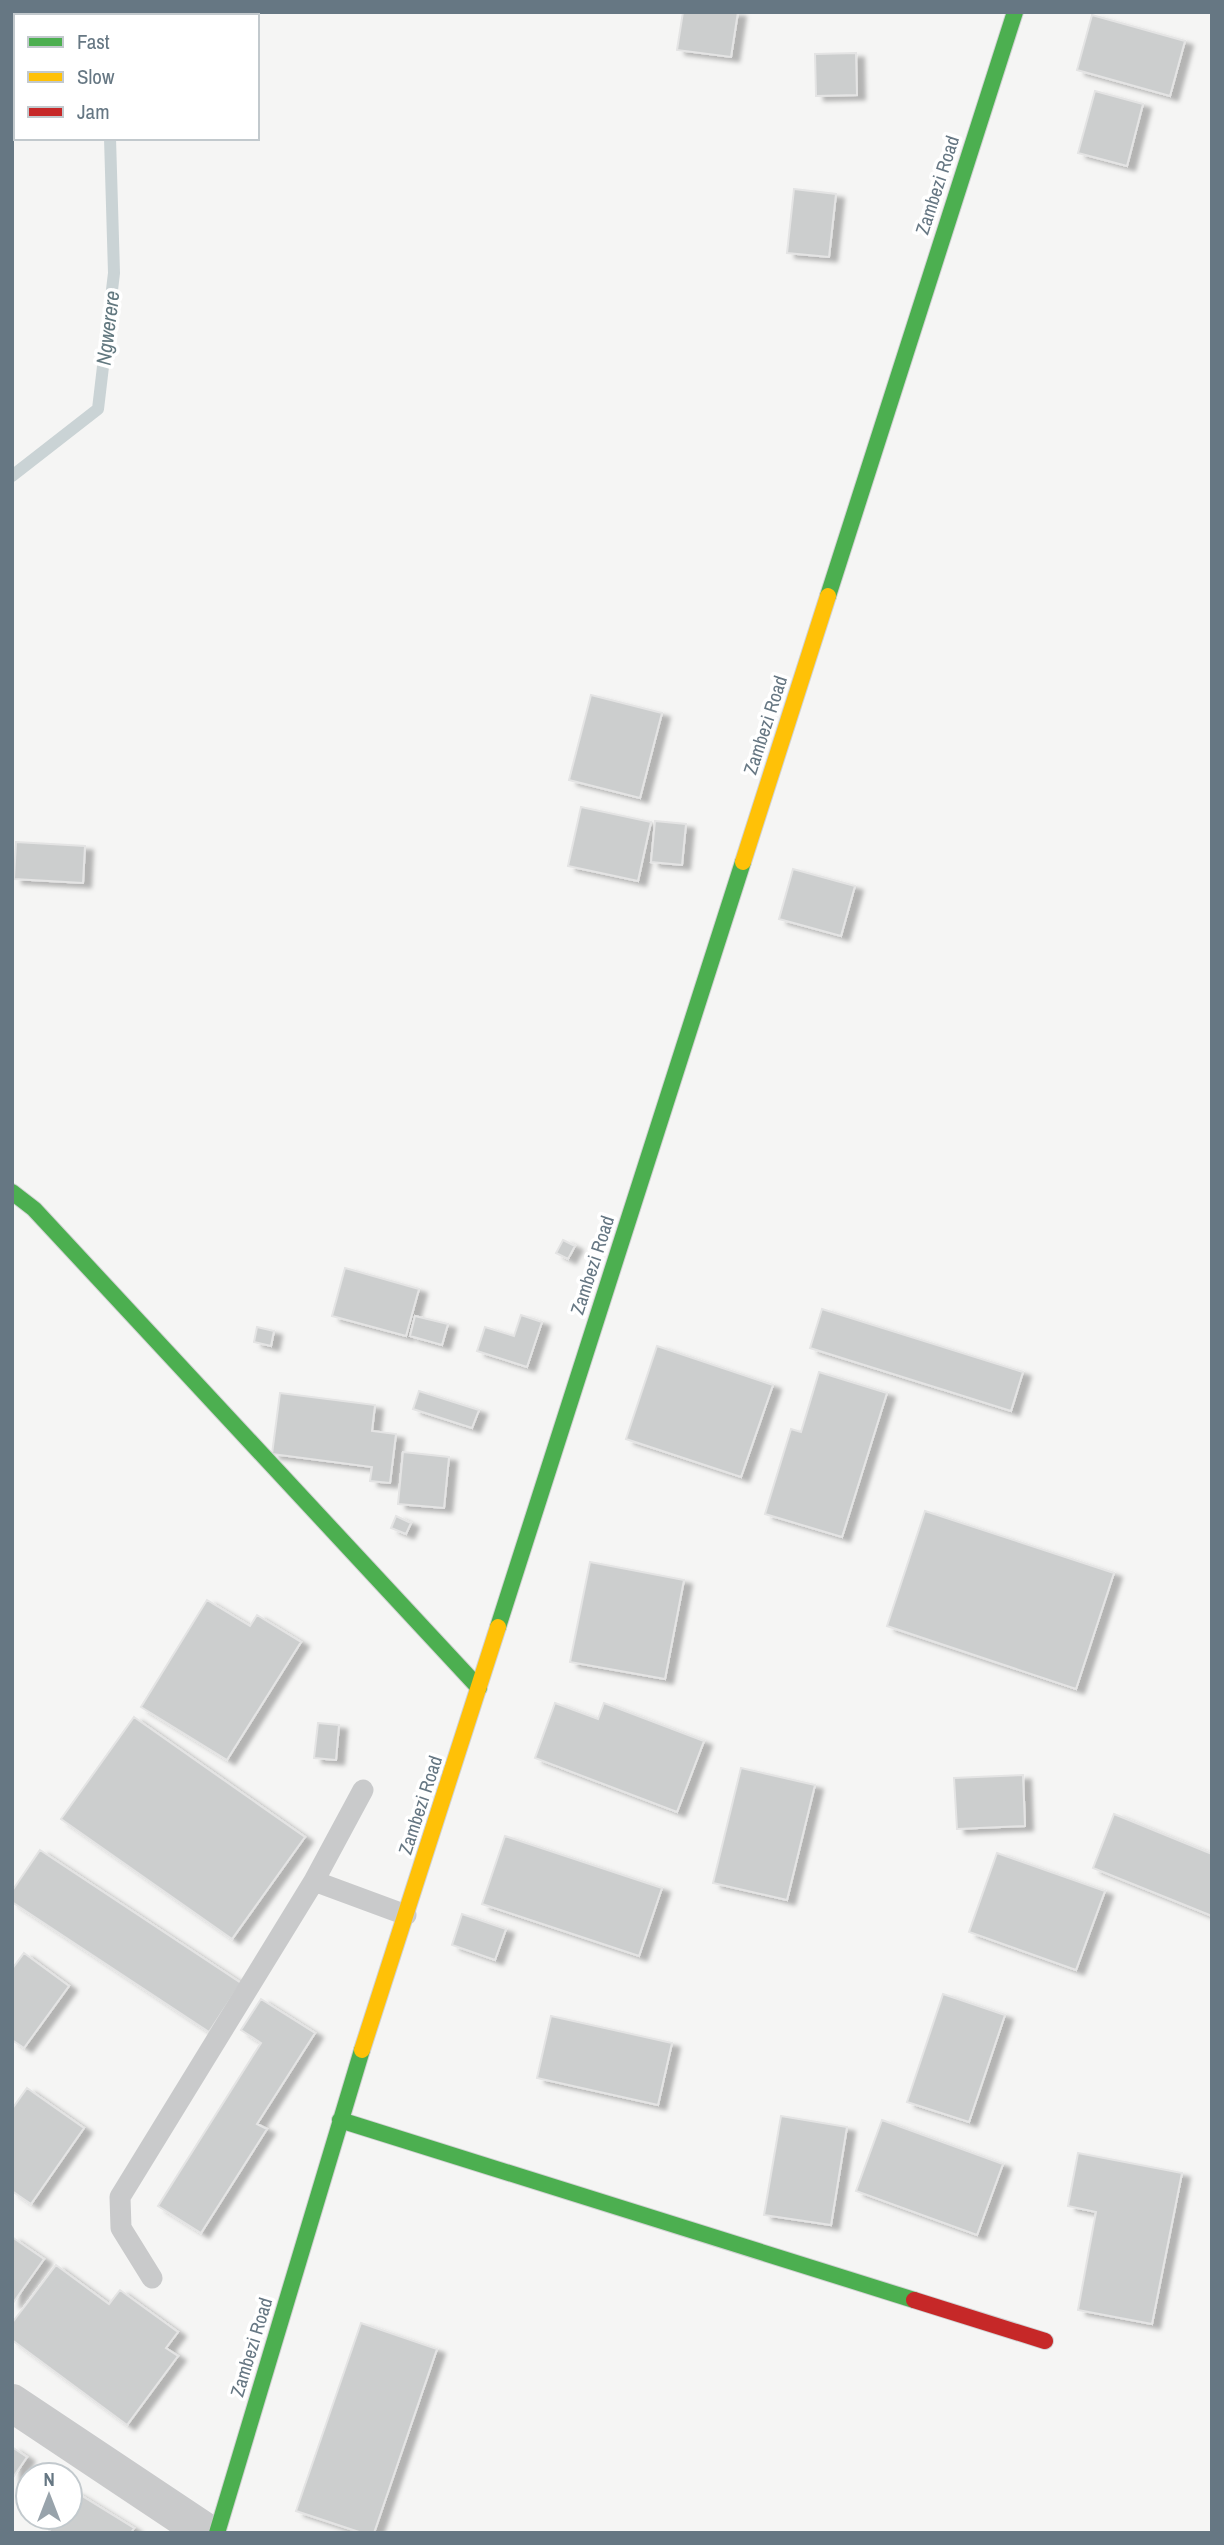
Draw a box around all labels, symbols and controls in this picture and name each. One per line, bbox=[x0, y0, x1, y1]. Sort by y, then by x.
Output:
legend bbox=[14, 14, 259, 140]
text: Fast bbox=[77, 27, 110, 56]
text: Slow bbox=[77, 62, 115, 91]
text: Jam bbox=[77, 97, 110, 126]
street label: Zambezi Road bbox=[909, 132, 965, 238]
water label: Ngwerere bbox=[89, 289, 126, 367]
street label: Zambezi Road bbox=[737, 672, 793, 778]
street label: Zambezi Road bbox=[564, 1212, 620, 1318]
street label: Zambezi Road bbox=[392, 1752, 448, 1858]
street label: Zambezi Road bbox=[224, 2294, 278, 2400]
north arrow bbox=[14, 2461, 84, 2531]
text: N bbox=[43, 2466, 55, 2492]

